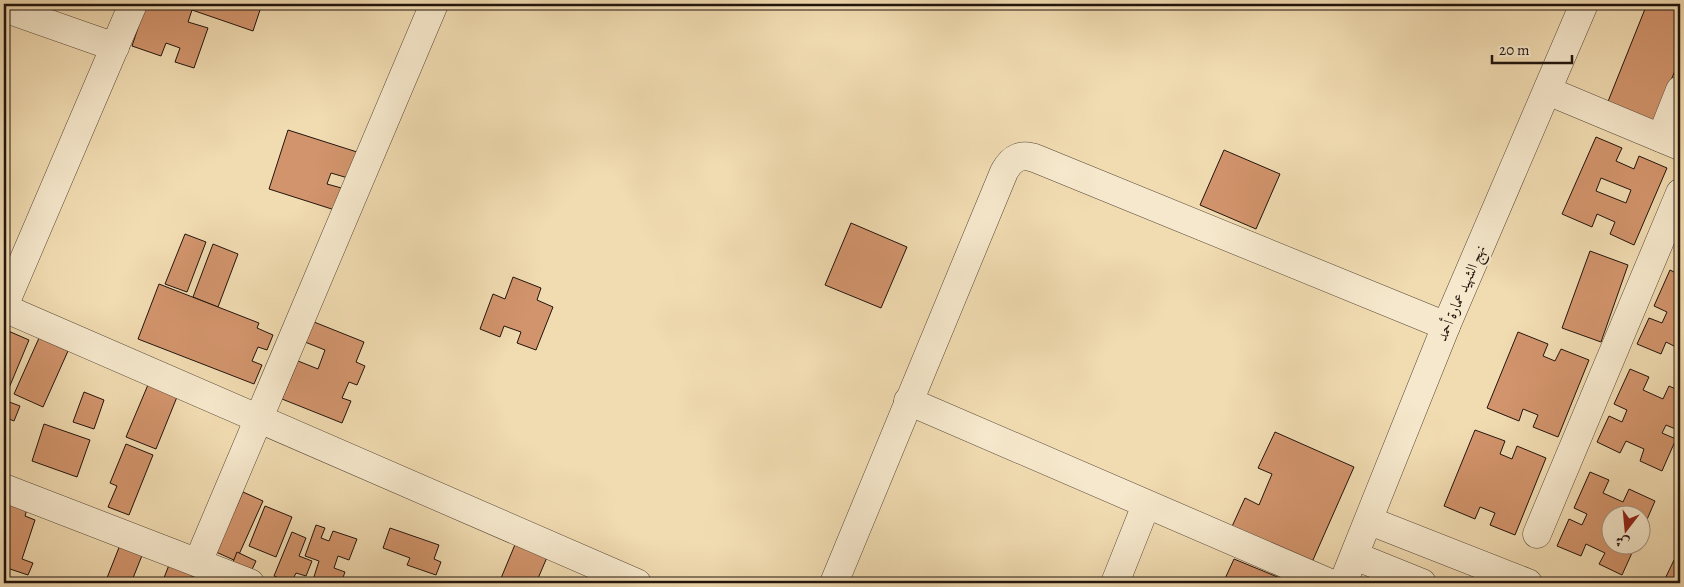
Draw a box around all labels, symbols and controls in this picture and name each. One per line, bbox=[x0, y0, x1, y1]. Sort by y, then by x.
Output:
scale bar bbox=[1492, 32, 1572, 64]
text: 20 m bbox=[1499, 40, 1530, 60]
street label: نهج الشهيد عمارة أحمد bbox=[1431, 241, 1494, 346]
north arrow bbox=[1602, 504, 1652, 554]
text: ش bbox=[1613, 531, 1632, 553]

